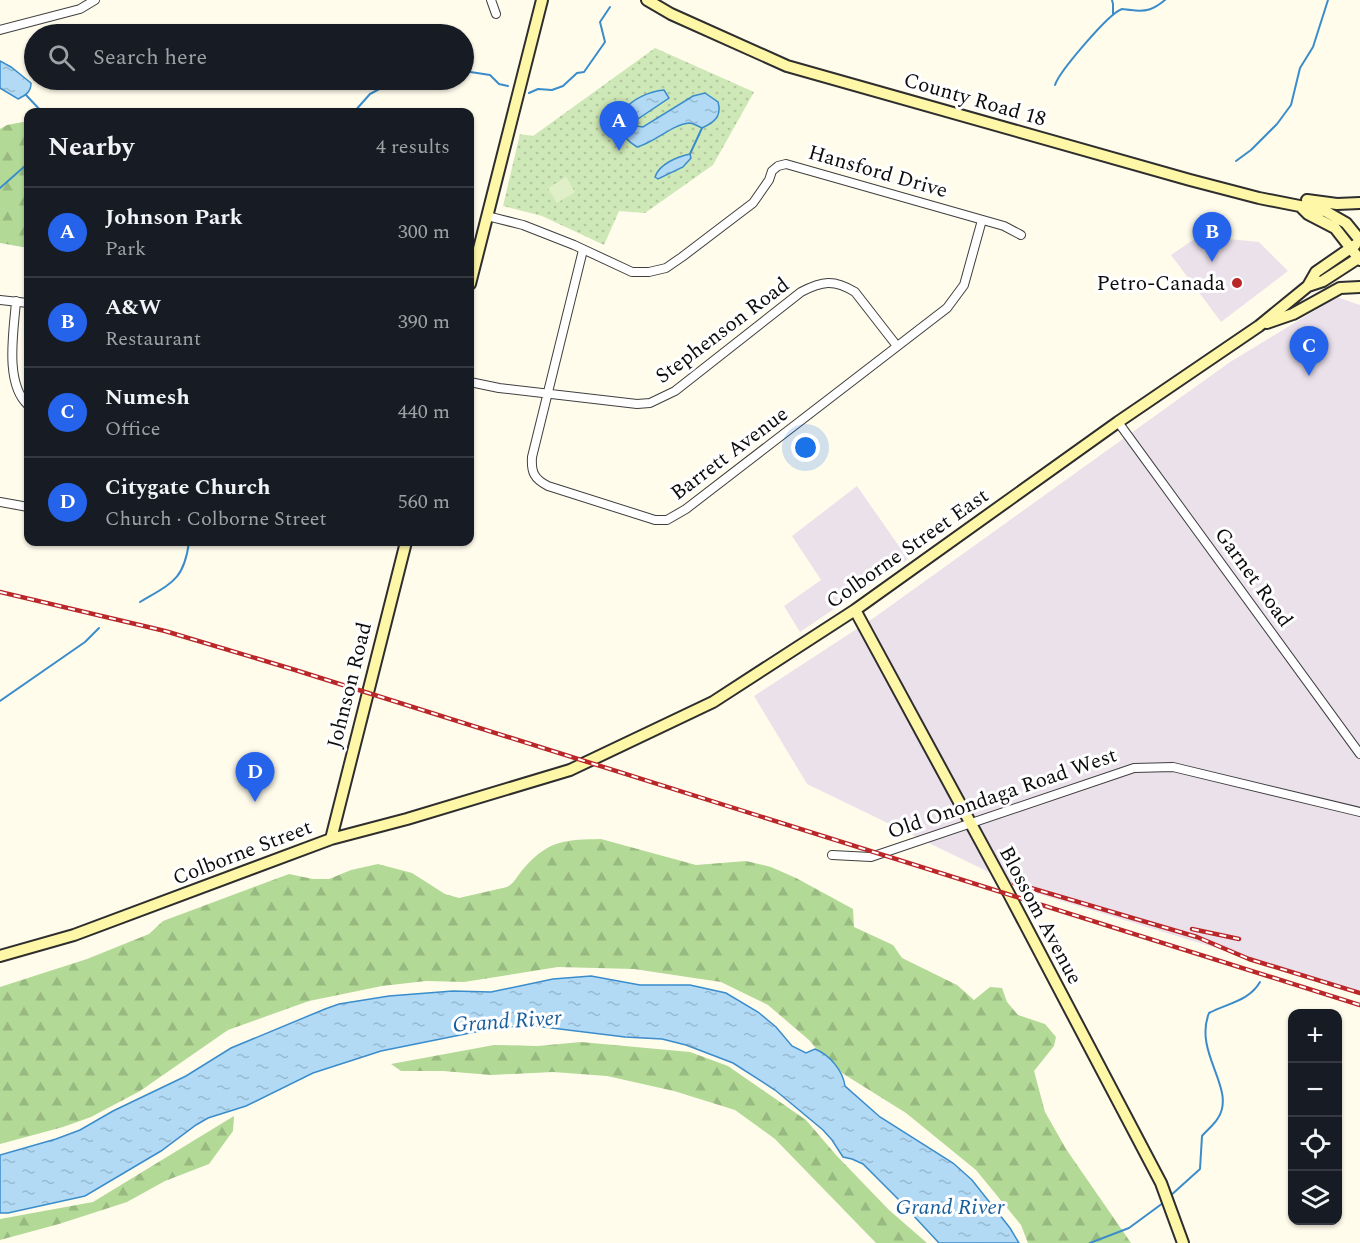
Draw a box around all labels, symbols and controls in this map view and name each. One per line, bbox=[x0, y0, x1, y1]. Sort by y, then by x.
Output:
search box bbox=[24, 24, 474, 90]
icon: search bbox=[45, 41, 78, 74]
text: Search here bbox=[93, 41, 207, 74]
street label: County Road 18 bbox=[900, 64, 1050, 136]
pin: A bbox=[600, 102, 638, 151]
text: Nearby bbox=[48, 127, 134, 167]
text: 4 results bbox=[376, 132, 450, 162]
street label: Hansford Drive bbox=[804, 137, 951, 207]
text: Johnson Park bbox=[105, 201, 243, 234]
pin: B bbox=[1192, 212, 1232, 262]
text: A bbox=[60, 217, 75, 247]
text: 300 m bbox=[398, 217, 450, 247]
text: Park bbox=[105, 234, 146, 264]
place label: Petro-Canada bbox=[1097, 268, 1226, 300]
street label: Stephenson Road bbox=[649, 270, 796, 392]
marker: Petro-Canada bbox=[1230, 276, 1244, 290]
text: A&W bbox=[105, 291, 162, 324]
text: B bbox=[60, 307, 75, 337]
text: 390 m bbox=[398, 307, 450, 337]
text: Restaurant bbox=[105, 324, 201, 354]
pin: C bbox=[1290, 326, 1328, 376]
text: Numesh bbox=[105, 381, 190, 414]
text: C bbox=[60, 397, 75, 427]
text: 440 m bbox=[398, 397, 450, 427]
street label: Barrett Avenue bbox=[664, 399, 795, 509]
text: Office bbox=[105, 414, 161, 444]
your location bbox=[791, 433, 820, 462]
text: Citygate Church bbox=[105, 471, 271, 504]
street label: Colborne Street East bbox=[820, 480, 996, 617]
text: D bbox=[59, 487, 76, 517]
text: 560 m bbox=[398, 487, 450, 517]
text: Church · Colborne Street bbox=[105, 504, 327, 534]
street label: Garnet Road bbox=[1206, 521, 1301, 634]
street label: Johnson Road bbox=[319, 619, 381, 752]
street label: Old Onondaga Road West bbox=[883, 740, 1121, 848]
pin: D bbox=[236, 752, 274, 802]
street label: Colborne Street bbox=[168, 812, 317, 894]
street label: Blossom Avenue bbox=[990, 840, 1090, 991]
water label: Grand River bbox=[452, 1001, 563, 1042]
map controls bbox=[1288, 1009, 1342, 1225]
button: + bbox=[1288, 1009, 1342, 1063]
button: − bbox=[1288, 1063, 1342, 1117]
button: locate bbox=[1288, 1117, 1342, 1171]
button: layers bbox=[1288, 1171, 1342, 1225]
water label: Grand River bbox=[895, 1191, 1005, 1224]

